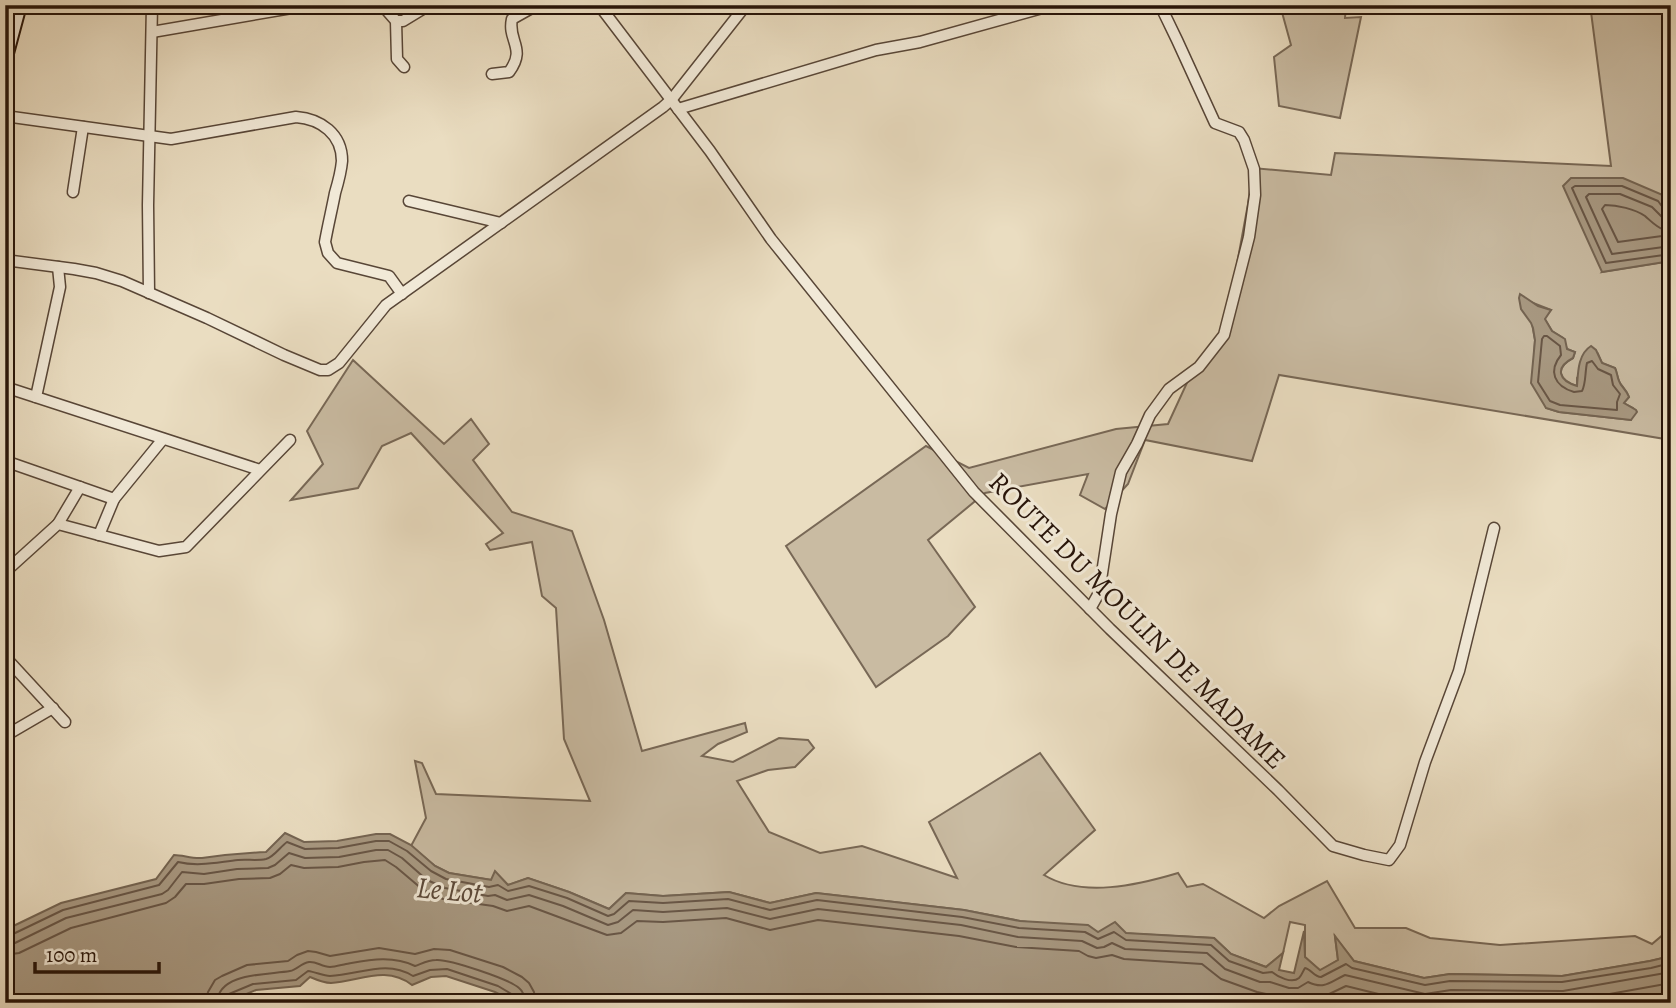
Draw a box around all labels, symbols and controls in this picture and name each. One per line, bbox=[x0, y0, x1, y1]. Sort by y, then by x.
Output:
street label: ROUTE DU MOULIN DE MADAME bbox=[980, 464, 1294, 778]
water label: Le Lot bbox=[415, 867, 485, 913]
scale bar bbox=[35, 931, 159, 975]
text: 100 m bbox=[46, 941, 97, 969]

